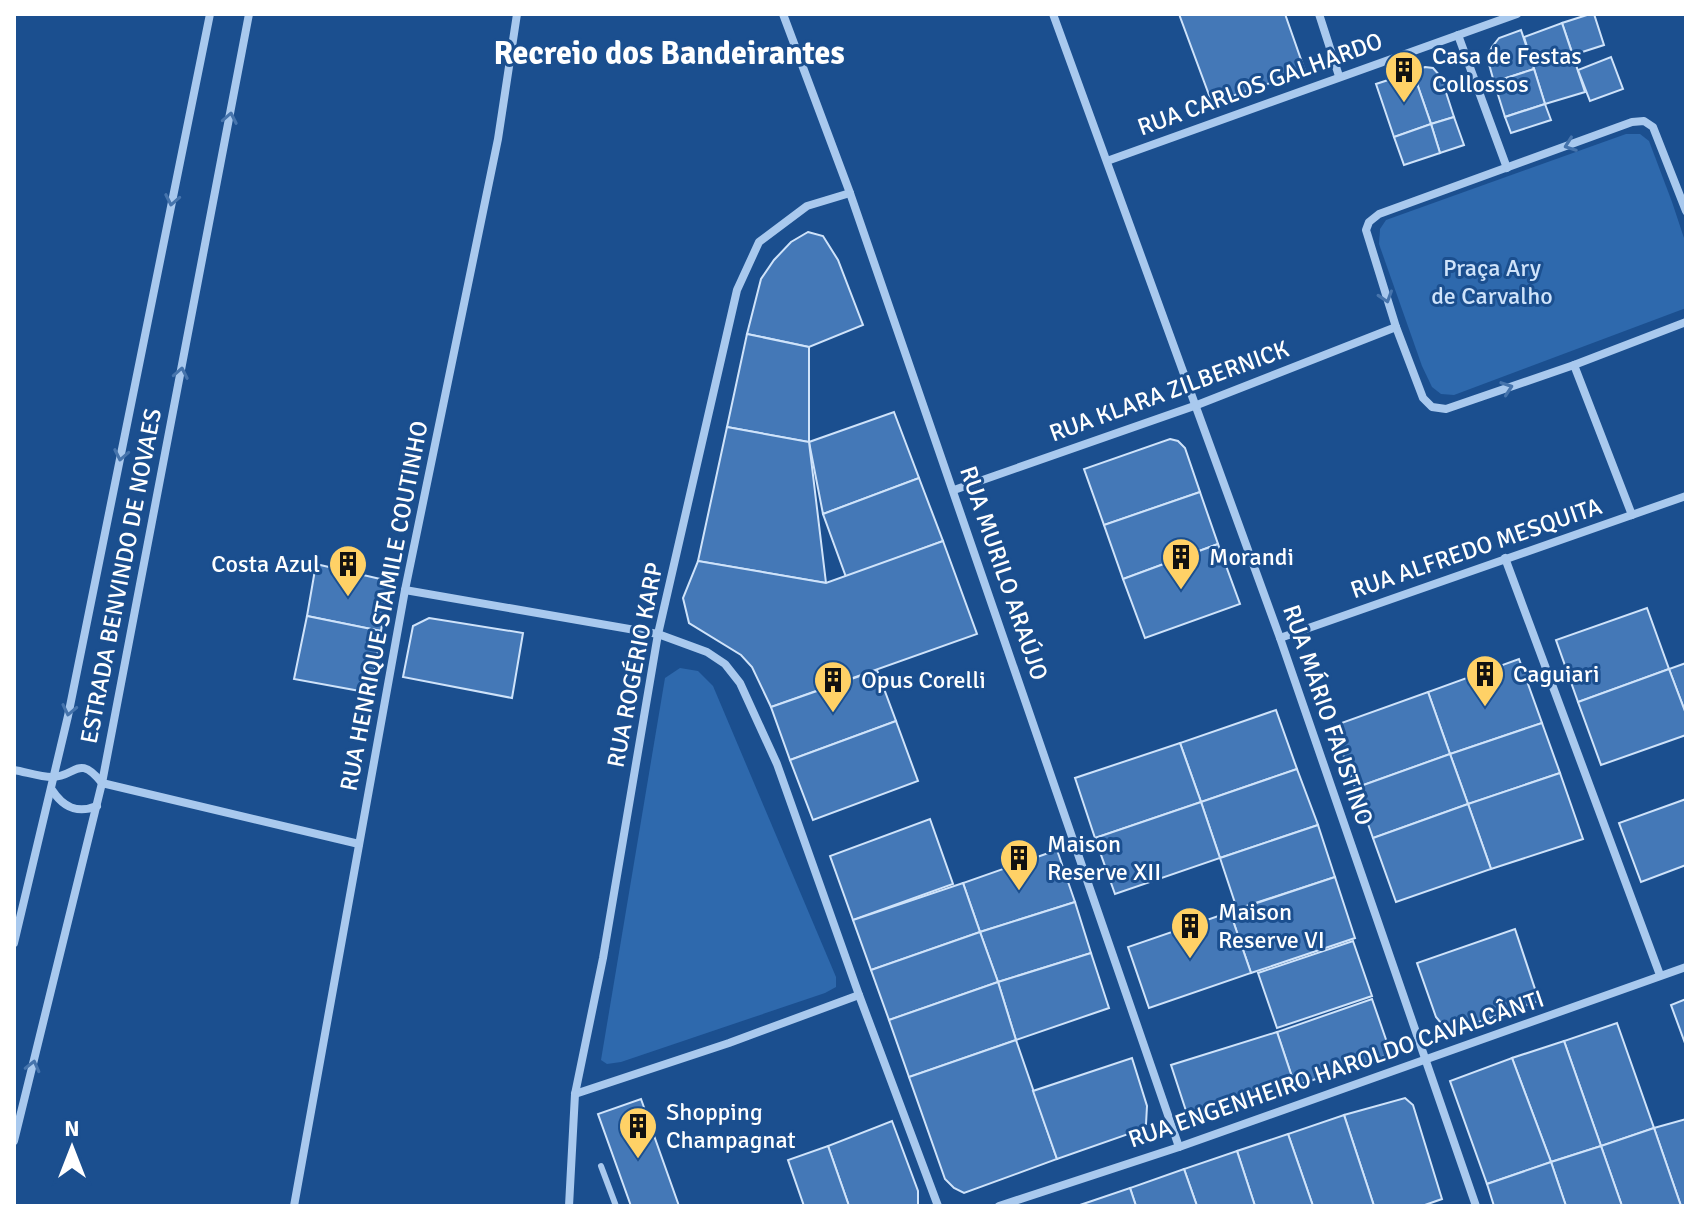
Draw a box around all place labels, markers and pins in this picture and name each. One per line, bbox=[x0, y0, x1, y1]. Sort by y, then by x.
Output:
place label: Casa de Festas Collossos bbox=[1432, 41, 1582, 99]
building icon: Casa de Festas Collossos bbox=[1383, 49, 1425, 104]
building icon: Morandi bbox=[1160, 536, 1202, 591]
place label: Morandi bbox=[1209, 542, 1294, 572]
building icon: Costa Azul bbox=[327, 543, 369, 598]
place label: Costa Azul bbox=[211, 549, 320, 579]
building icon: Caguiari bbox=[1464, 653, 1506, 708]
building icon: Opus Corelli bbox=[812, 659, 854, 714]
place label: Caguiari bbox=[1513, 659, 1600, 689]
place label: Opus Corelli bbox=[861, 665, 986, 695]
place label: Maison Reserve XII bbox=[1047, 829, 1161, 887]
building icon: Maison Reserve XII bbox=[998, 837, 1040, 892]
place label: Maison Reserve VI bbox=[1218, 897, 1325, 955]
building icon: Maison Reserve VI bbox=[1169, 905, 1211, 960]
place label: Shopping Champagnat bbox=[666, 1097, 796, 1155]
building icon: Shopping Champagnat bbox=[617, 1105, 659, 1160]

